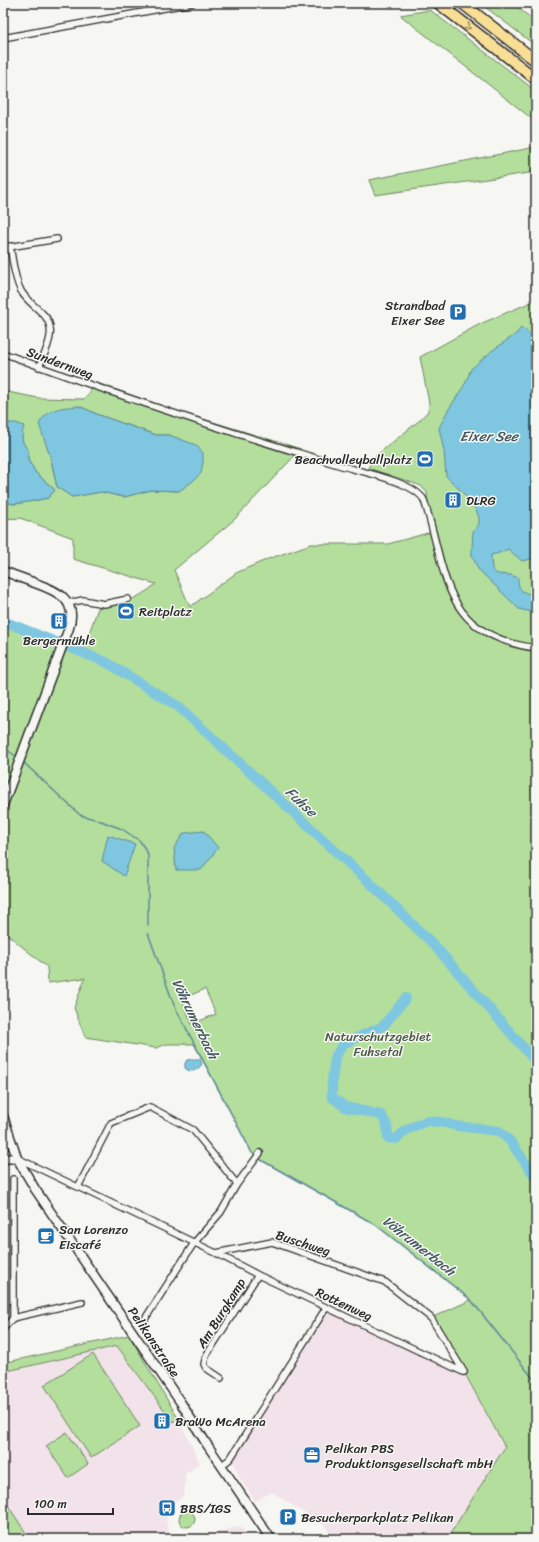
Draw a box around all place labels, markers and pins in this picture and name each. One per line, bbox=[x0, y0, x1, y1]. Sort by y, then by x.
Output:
place label: Strandbad Eixer See bbox=[385, 294, 446, 332]
parking icon: Strandbad Eixer See bbox=[448, 302, 468, 322]
place label: Beachvolleyballplatz bbox=[294, 448, 413, 471]
sports icon: Beachvolleyballplatz bbox=[415, 449, 435, 469]
place label: DLRG bbox=[466, 489, 496, 512]
building icon: DLRG bbox=[443, 490, 463, 510]
place label: Reitplatz bbox=[139, 600, 193, 623]
sports icon: Reitplatz bbox=[116, 601, 136, 621]
building icon: Bergermühle bbox=[49, 611, 69, 631]
place label: Bergermühle bbox=[23, 629, 95, 652]
place label: San Lorenzo Eiscafé bbox=[59, 1218, 129, 1256]
cafe icon: San Lorenzo Eiscafé bbox=[36, 1226, 56, 1246]
place label: BraWo McArena bbox=[175, 1410, 266, 1433]
building icon: BraWo McArena bbox=[152, 1411, 172, 1431]
place label: Pelikan PBS Produktionsgesellschaft mbH bbox=[325, 1437, 494, 1475]
office icon: Pelikan PBS Produktionsgesellschaft mbH bbox=[302, 1445, 322, 1465]
place label: BBS/IGS bbox=[180, 1497, 231, 1520]
bus stop icon: BBS/IGS bbox=[157, 1498, 177, 1518]
place label: Besucherparkplatz Pelikan bbox=[301, 1506, 454, 1529]
parking icon: Besucherparkplatz Pelikan bbox=[278, 1507, 298, 1527]

